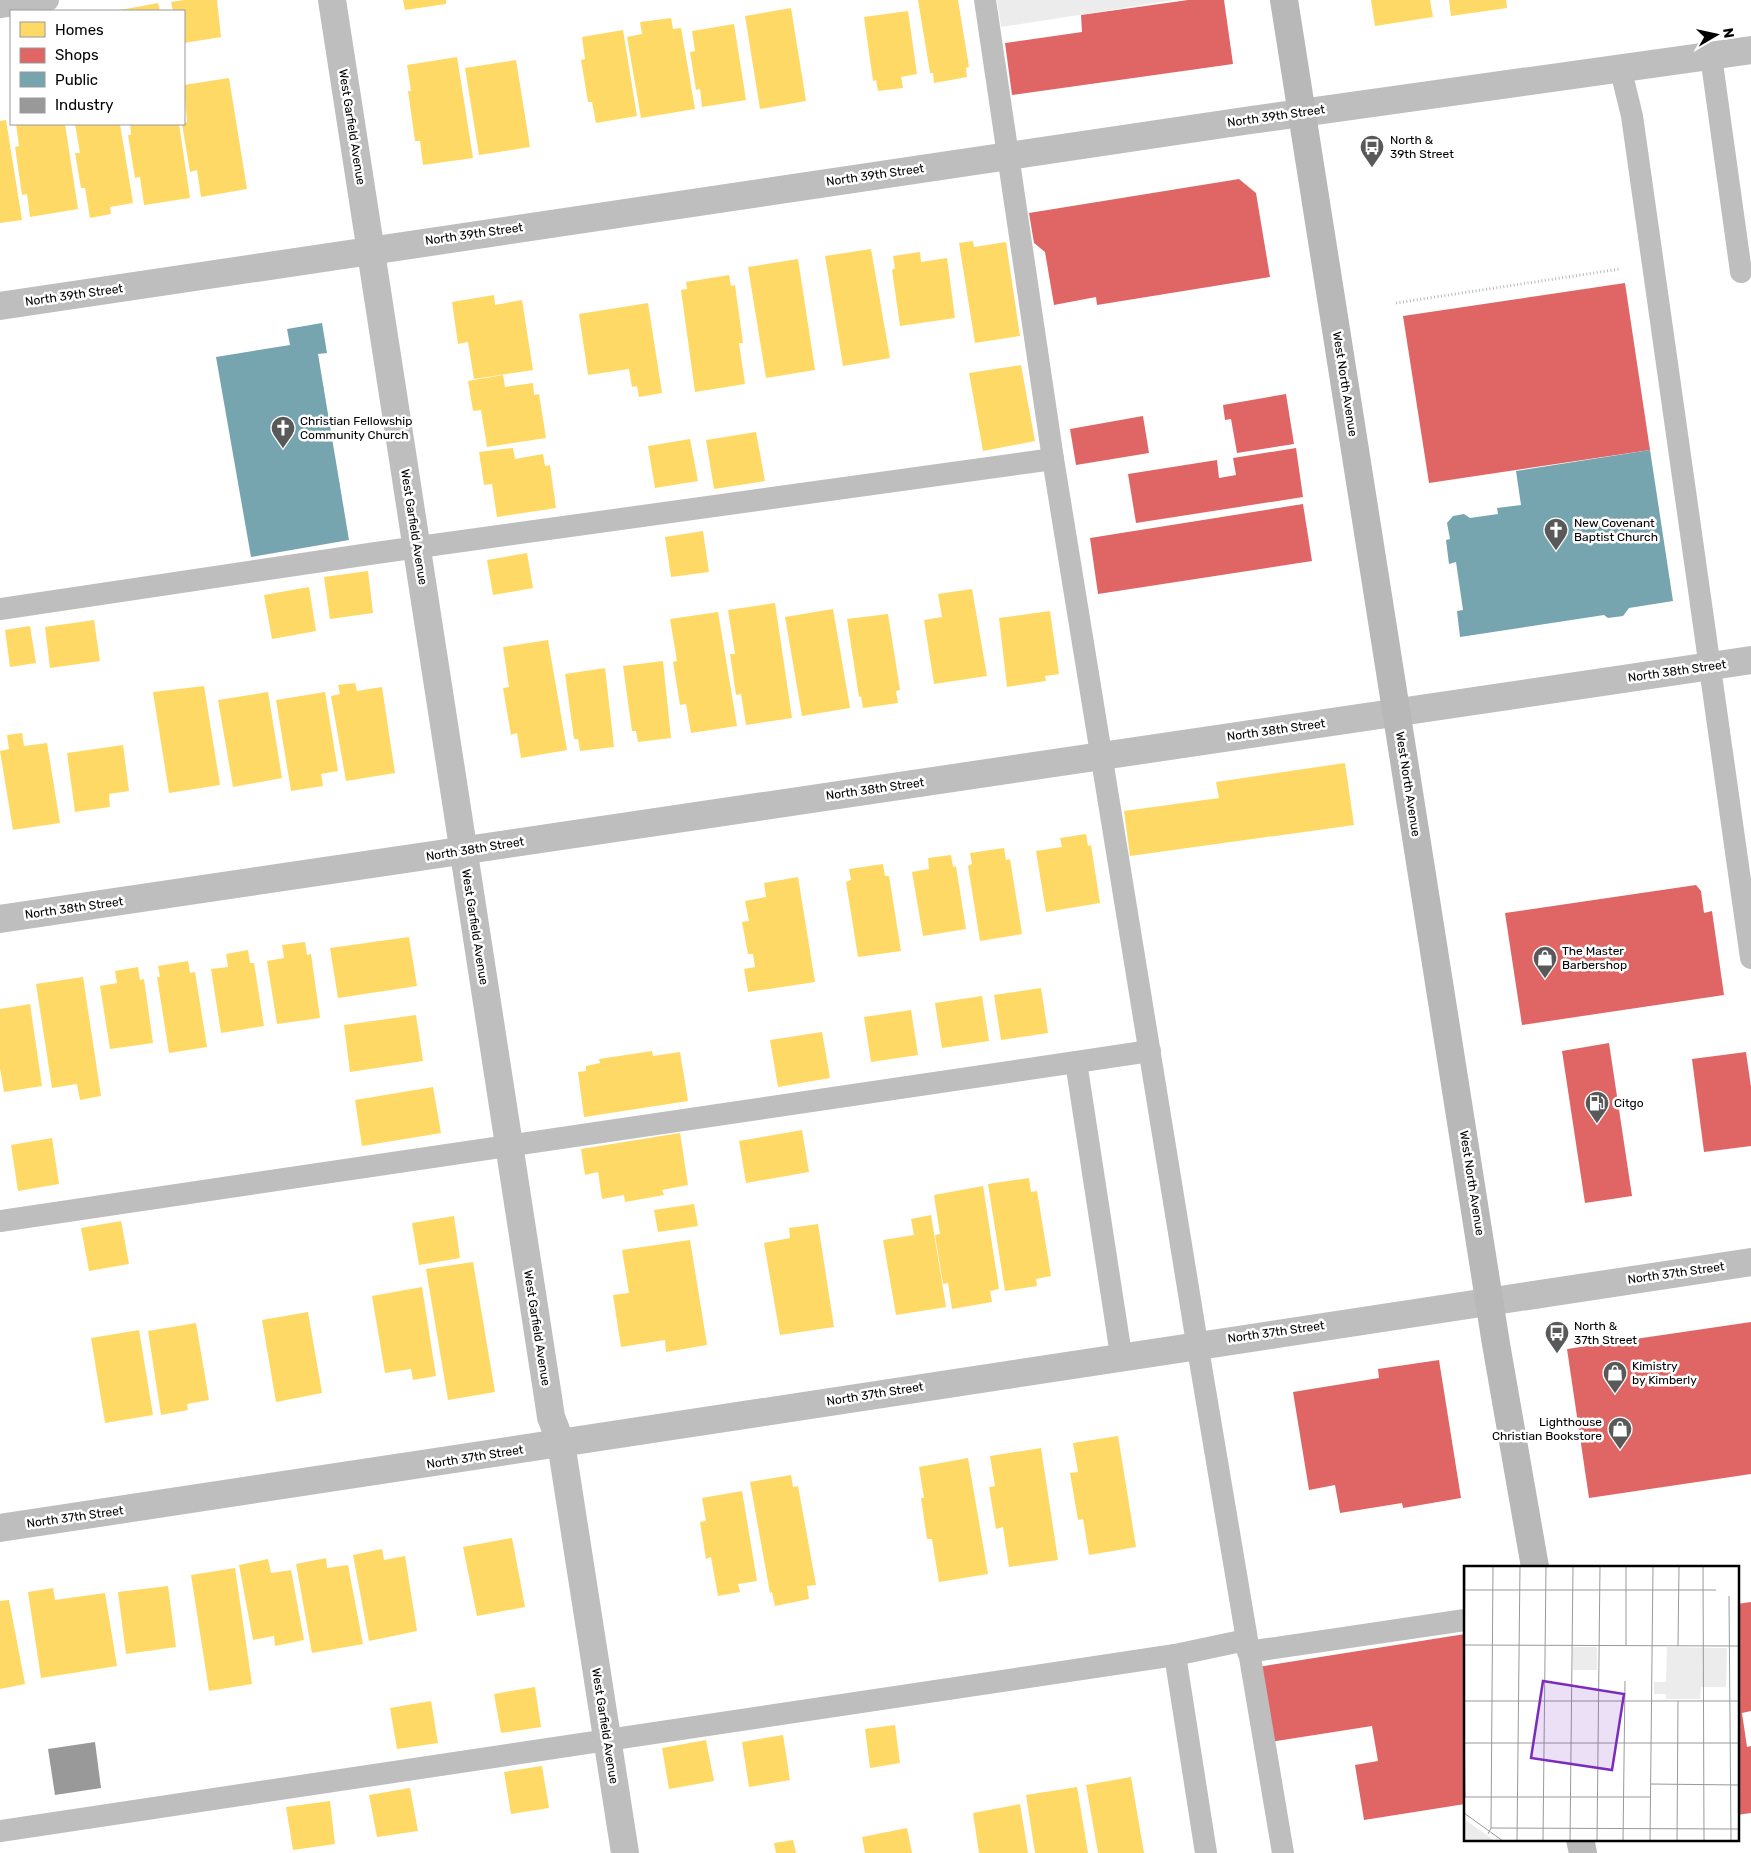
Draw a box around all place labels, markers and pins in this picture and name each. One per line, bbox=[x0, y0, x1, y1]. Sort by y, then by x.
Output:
place label: North & 39th Street bbox=[1390, 133, 1454, 161]
bus stop icon: North & 39th Street bbox=[1359, 134, 1385, 168]
place label: Christian Fellowship Community Church bbox=[300, 414, 412, 442]
church icon: Christian Fellowship Community Church bbox=[270, 415, 296, 449]
place label: New Covenant Baptist Church bbox=[1574, 516, 1658, 544]
church icon: New Covenant Baptist Church bbox=[1543, 517, 1569, 551]
place label: The Master Barbershop bbox=[1562, 944, 1627, 972]
shop icon: The Master Barbershop bbox=[1532, 945, 1558, 979]
fuel station icon: Citgo bbox=[1584, 1090, 1610, 1124]
place label: Citgo bbox=[1614, 1096, 1644, 1110]
place label: North & 37th Street bbox=[1574, 1319, 1637, 1347]
bus stop icon: North & 37th Street bbox=[1544, 1320, 1570, 1354]
place label: Kimistry by Kimberly bbox=[1632, 1359, 1697, 1387]
shop icon: Kimistry by Kimberly bbox=[1602, 1360, 1628, 1394]
place label: Lighthouse Christian Bookstore bbox=[1492, 1415, 1602, 1443]
shop icon: Lighthouse Christian Bookstore bbox=[1607, 1416, 1633, 1450]

